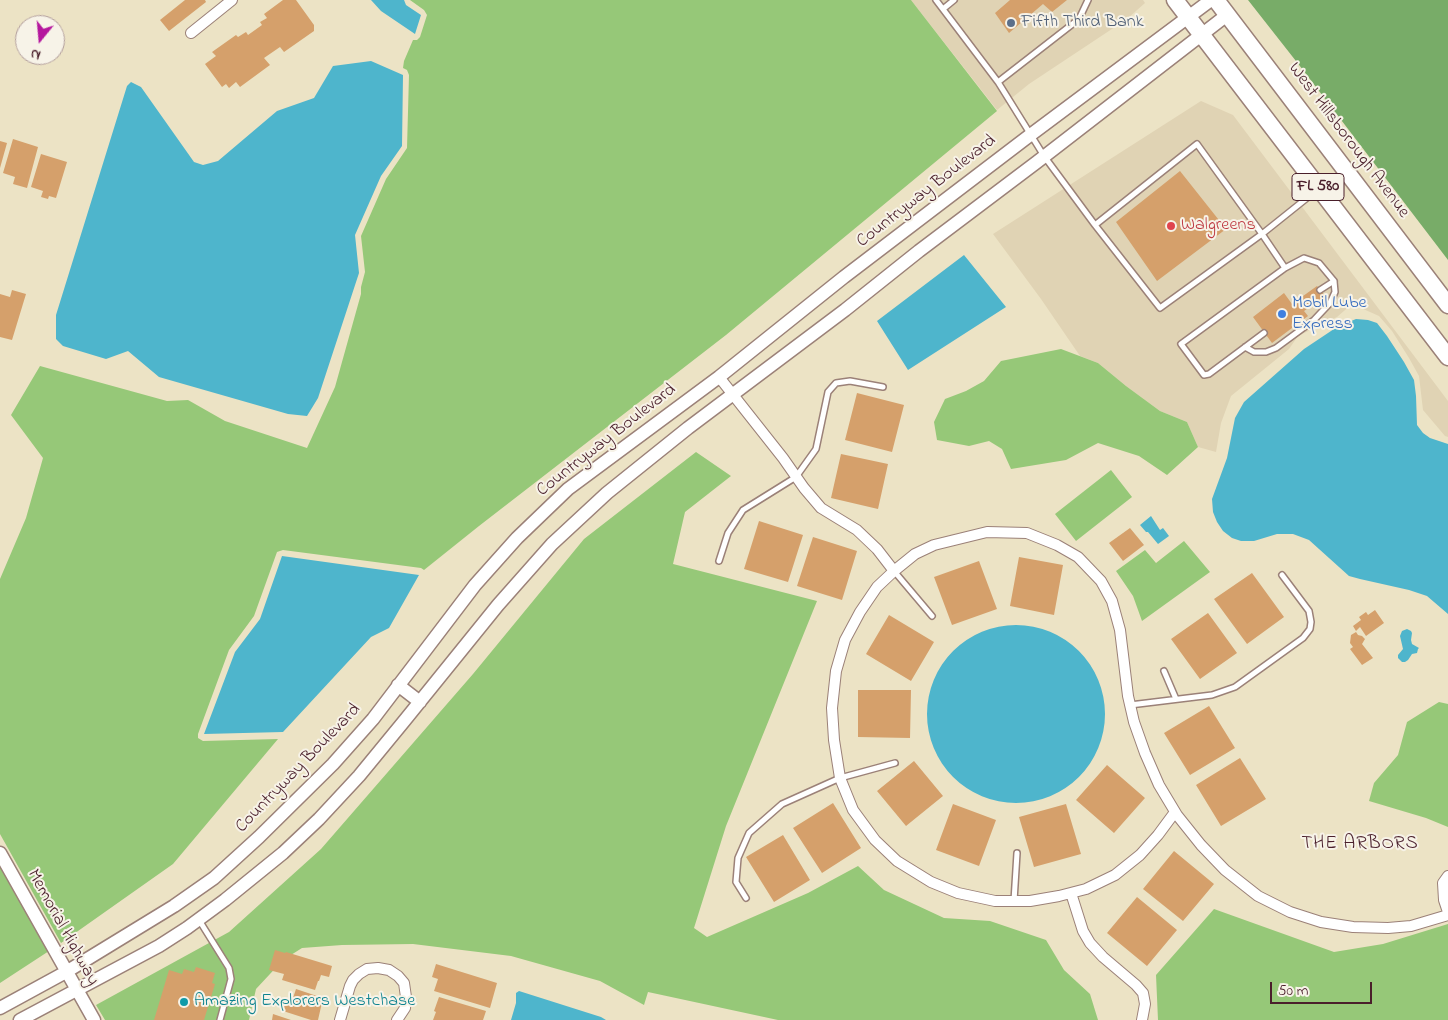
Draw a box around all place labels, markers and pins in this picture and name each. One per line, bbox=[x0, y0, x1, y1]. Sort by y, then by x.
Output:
place label: Fifth Third Bank bbox=[1021, 12, 1144, 34]
marker: Fifth Third Bank bbox=[1005, 17, 1017, 29]
place label: Walgreens bbox=[1181, 215, 1256, 237]
marker: Walgreens bbox=[1165, 220, 1177, 232]
place label: Mobil Lube Express bbox=[1292, 293, 1366, 336]
marker: Mobil Lube Express bbox=[1276, 308, 1288, 320]
place label: Amazing Explorers Westchase bbox=[194, 991, 415, 1013]
marker: Amazing Explorers Westchase bbox=[178, 996, 190, 1008]

